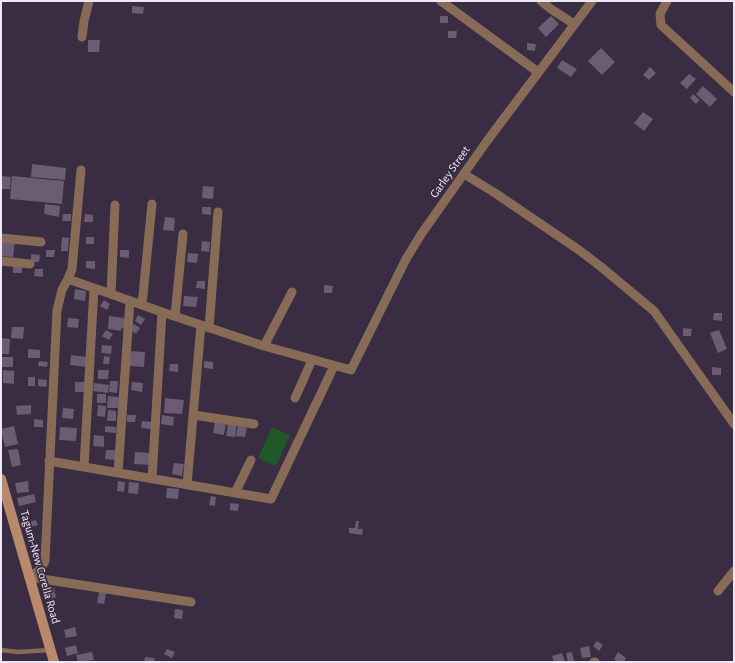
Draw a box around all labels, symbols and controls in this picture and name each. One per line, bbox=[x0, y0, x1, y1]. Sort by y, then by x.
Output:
street label: Garley Street bbox=[427, 143, 473, 201]
street label: Tagum-New Corella Road bbox=[17, 509, 63, 625]

